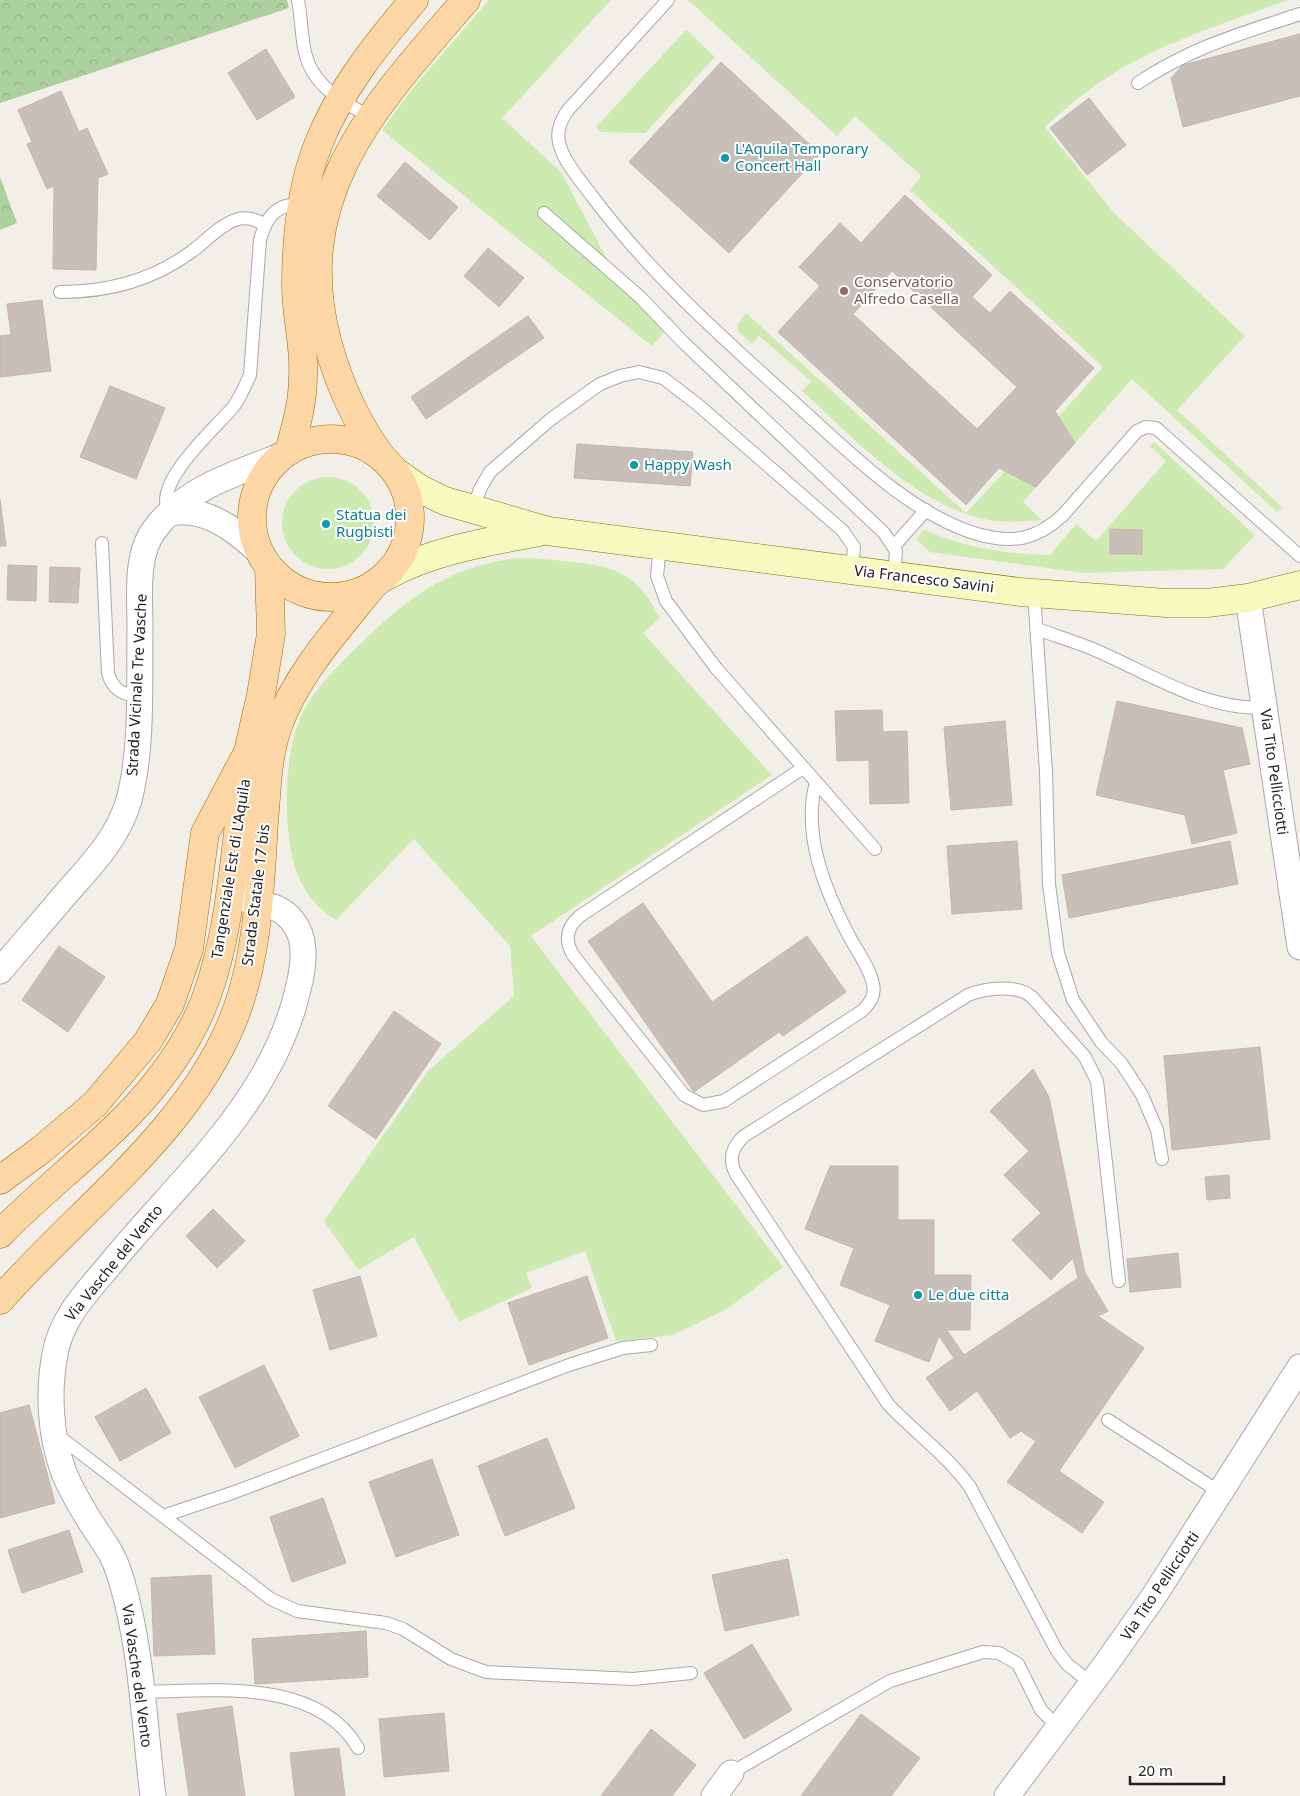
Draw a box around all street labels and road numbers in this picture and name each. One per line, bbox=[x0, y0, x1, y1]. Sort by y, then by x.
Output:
street label: Via Francesco Savini bbox=[853, 559, 995, 597]
street label: Strada Vicinale Tre Vasche bbox=[121, 593, 151, 777]
street label: Via Tito Pellicciotti bbox=[1256, 708, 1294, 836]
street label: Tangenziale Est di L'Aquila bbox=[206, 777, 254, 960]
street label: Strada Statale 17 bis bbox=[236, 823, 274, 967]
street label: Via Vasche del Vento bbox=[60, 1200, 167, 1325]
street label: Via Tito Pellicciotti bbox=[1115, 1527, 1203, 1644]
street label: Via Vasche del Vento bbox=[118, 1603, 158, 1749]

